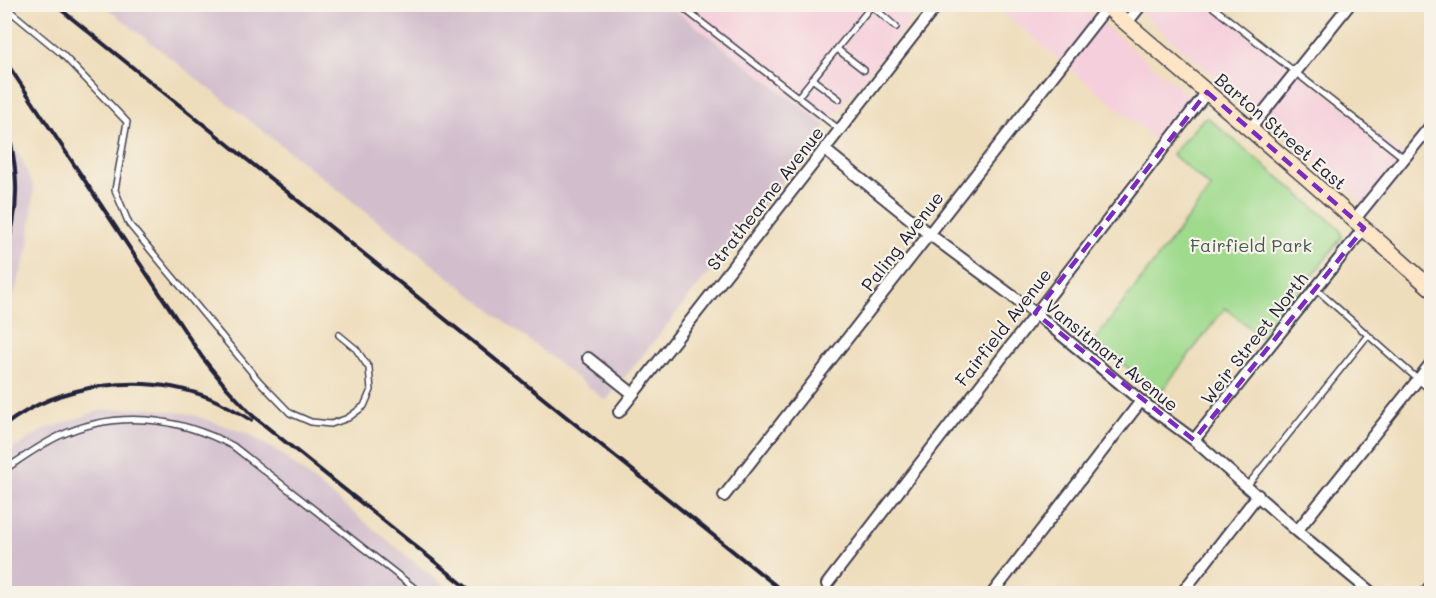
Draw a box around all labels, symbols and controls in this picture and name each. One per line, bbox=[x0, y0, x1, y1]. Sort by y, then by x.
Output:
street label: Barton Street East bbox=[1210, 67, 1352, 195]
street label: Strathearne Avenue bbox=[701, 121, 829, 275]
street label: Paling Avenue bbox=[855, 186, 949, 296]
park label: Fairfield Park bbox=[1190, 233, 1312, 257]
street label: Fairfield Avenue bbox=[949, 263, 1057, 391]
street label: Weir Street North bbox=[1195, 267, 1313, 409]
street label: Vansitmart Avenue bbox=[1040, 294, 1184, 416]

